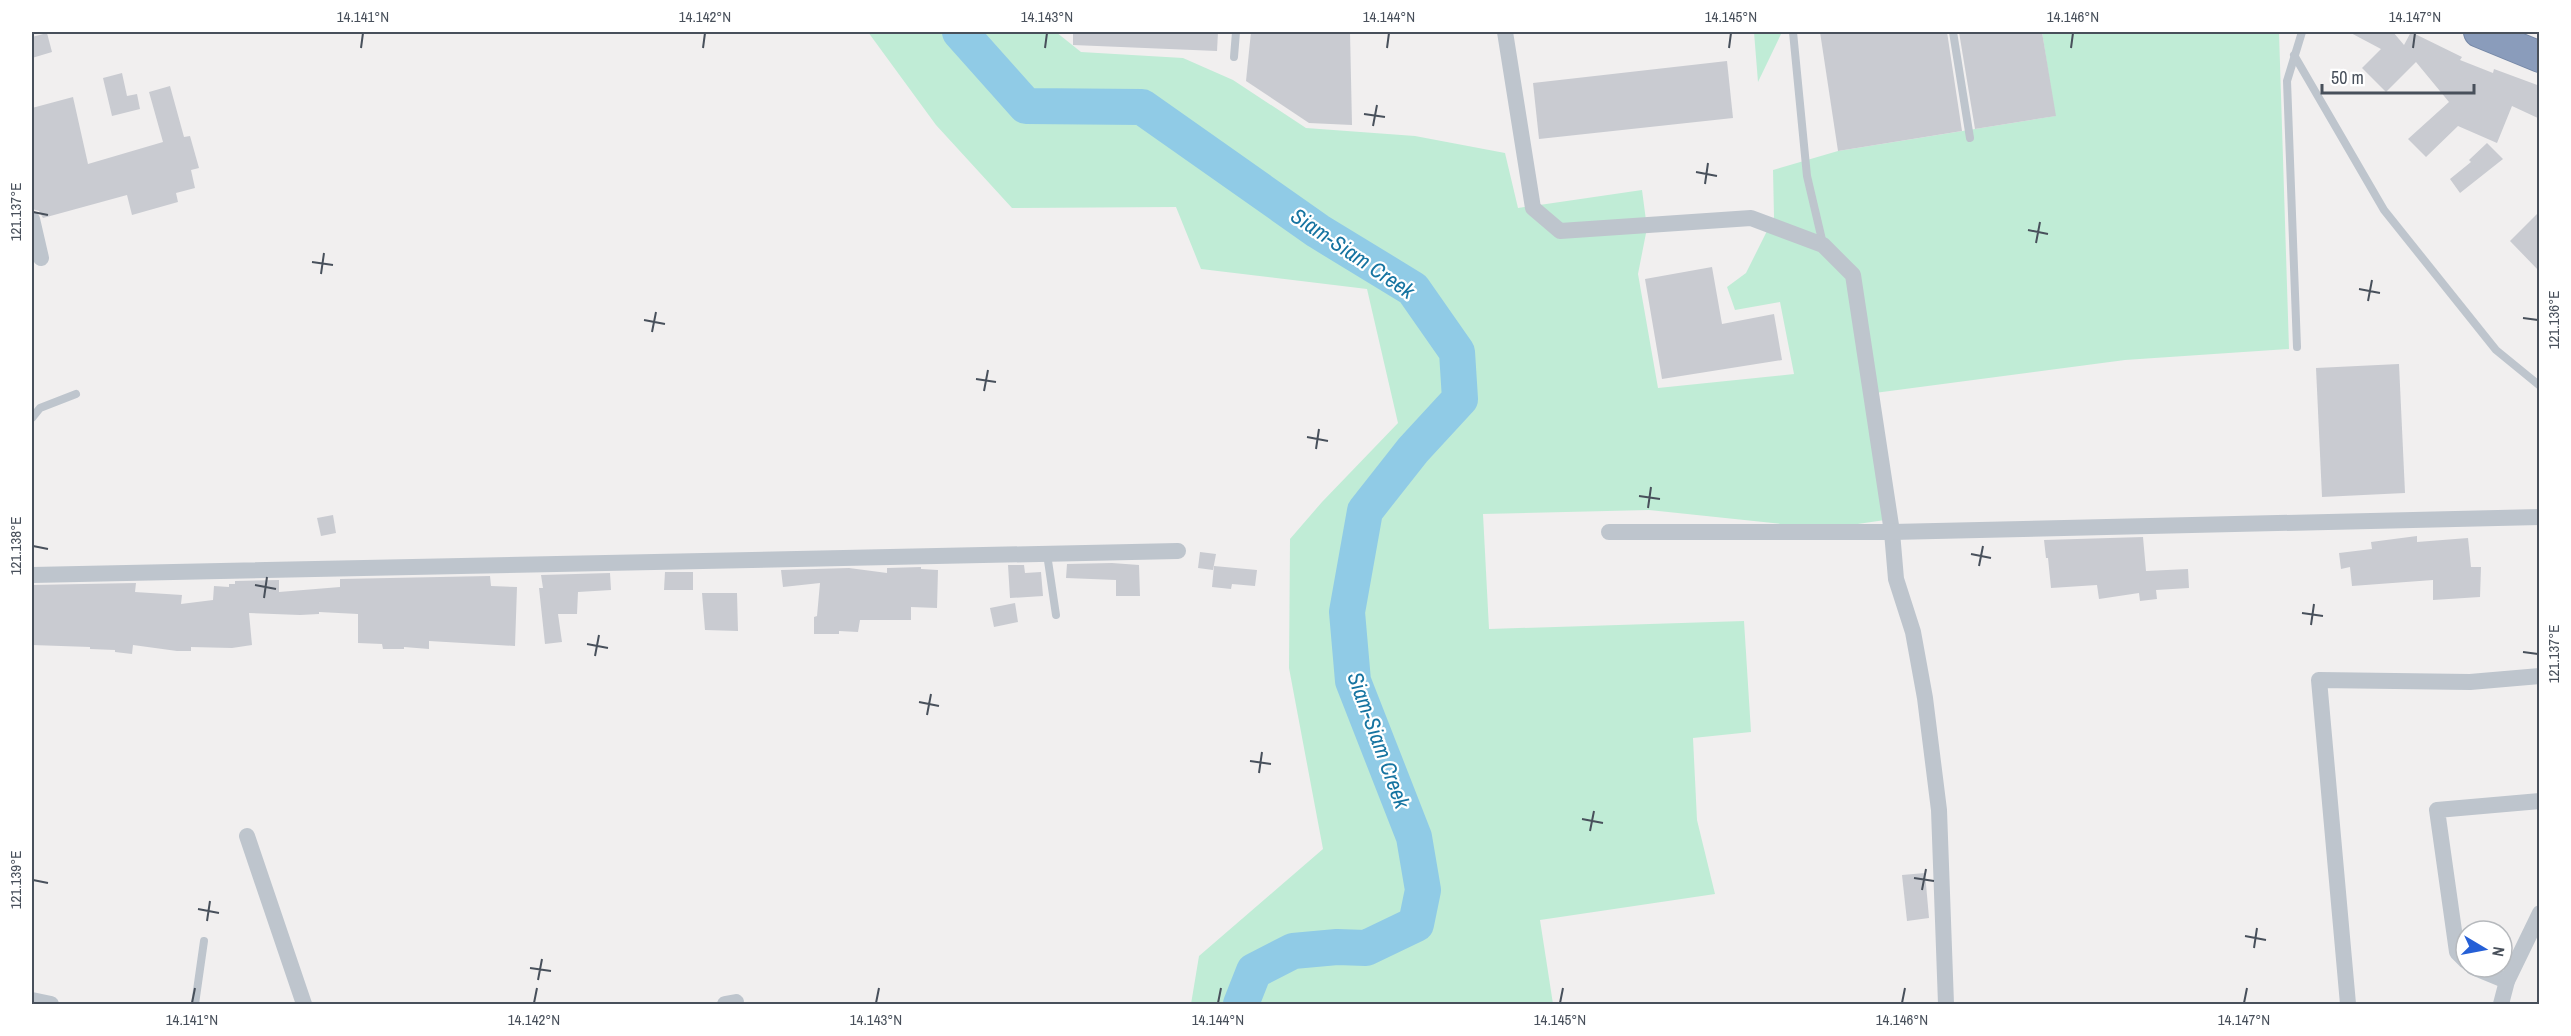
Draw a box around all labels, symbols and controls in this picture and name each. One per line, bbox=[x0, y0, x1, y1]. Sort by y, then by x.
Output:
text: 14.141°N bbox=[337, 6, 389, 27]
text: 14.142°N bbox=[679, 6, 731, 27]
text: 14.143°N bbox=[1021, 6, 1073, 27]
text: 14.144°N bbox=[1363, 6, 1415, 27]
text: 14.145°N bbox=[1705, 6, 1757, 27]
text: 14.146°N bbox=[2047, 6, 2099, 27]
text: 14.147°N bbox=[2389, 6, 2441, 27]
scale bar bbox=[2322, 57, 2474, 95]
text: 50 m bbox=[2331, 65, 2364, 90]
text: 121.137°E bbox=[5, 183, 26, 241]
water label: Siam-Siam Creek bbox=[1285, 200, 1422, 306]
text: 121.136°E bbox=[2543, 291, 2564, 349]
text: 121.138°E bbox=[5, 517, 26, 575]
text: 121.137°E bbox=[2543, 625, 2564, 683]
water label: Siam-Siam Creek bbox=[1340, 668, 1418, 813]
text: 121.139°E bbox=[5, 851, 26, 909]
north arrow bbox=[2454, 919, 2514, 979]
text: N bbox=[2487, 945, 2510, 958]
text: 14.141°N bbox=[166, 1009, 218, 1030]
text: 14.142°N bbox=[508, 1009, 560, 1030]
text: 14.143°N bbox=[850, 1009, 902, 1030]
text: 14.144°N bbox=[1192, 1009, 1244, 1030]
text: 14.145°N bbox=[1534, 1009, 1586, 1030]
text: 14.146°N bbox=[1876, 1009, 1928, 1030]
text: 14.147°N bbox=[2218, 1009, 2270, 1030]

